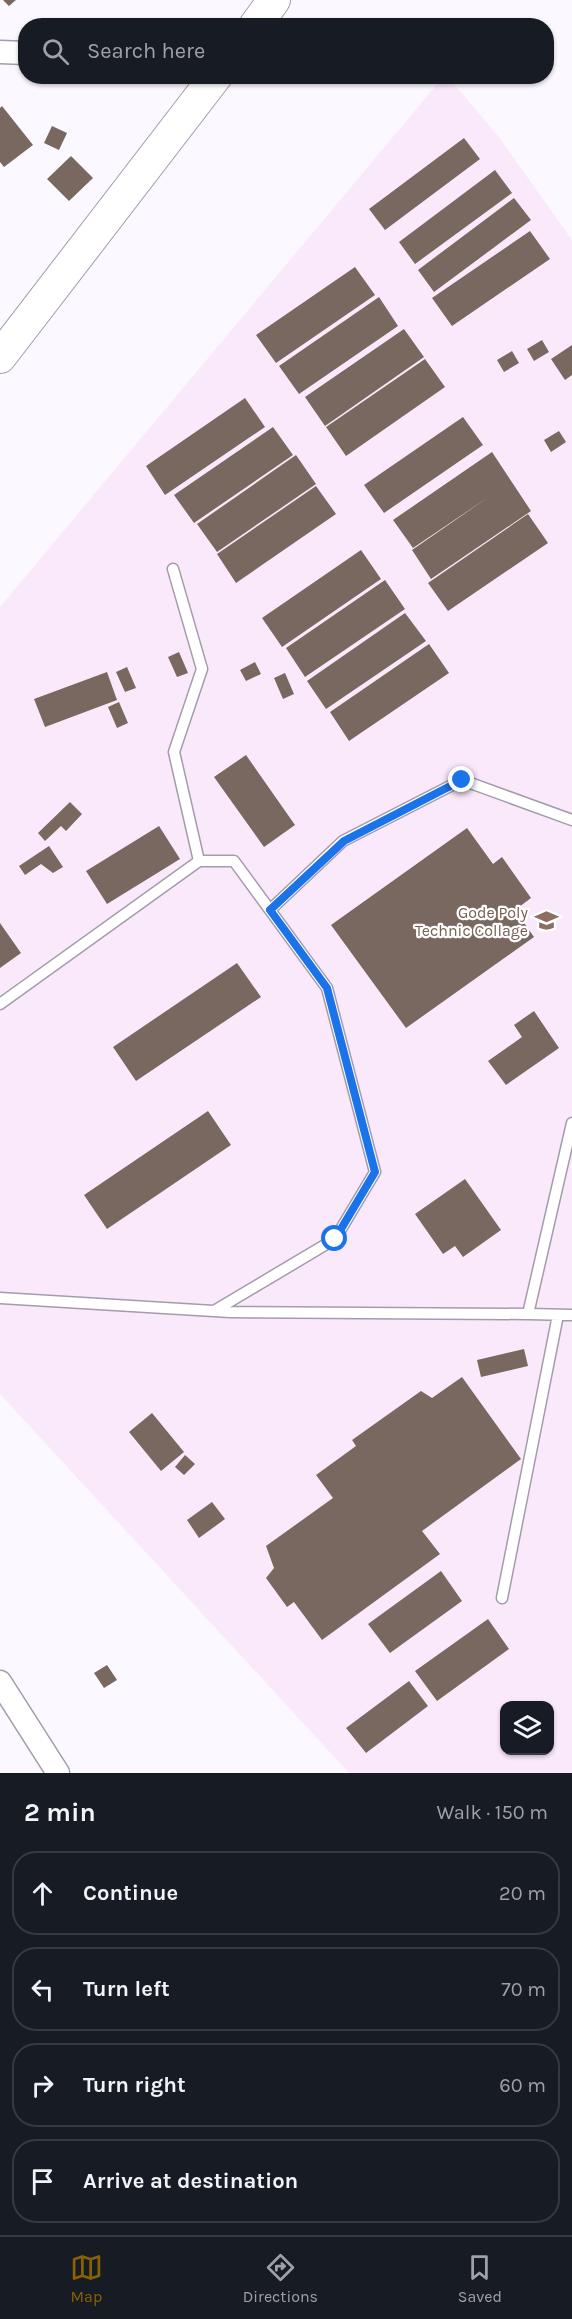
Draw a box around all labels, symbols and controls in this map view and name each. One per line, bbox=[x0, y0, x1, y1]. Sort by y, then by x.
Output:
search box bbox=[18, 18, 554, 84]
icon: search bbox=[39, 35, 72, 68]
text: Search here bbox=[87, 38, 205, 64]
route end bbox=[448, 766, 474, 792]
place label: Gode Poly Technic Collage bbox=[415, 903, 529, 940]
school or university icon: Gode Poly Technic Collage bbox=[533, 908, 559, 934]
route start bbox=[321, 1225, 347, 1251]
map controls bbox=[500, 1701, 554, 1755]
button: layers bbox=[500, 1701, 554, 1755]
text: 2 min bbox=[24, 1797, 96, 1828]
text: Walk · 150 m bbox=[437, 1801, 548, 1824]
icon: ahead bbox=[26, 1877, 59, 1910]
text: Continue bbox=[83, 1880, 178, 1906]
text: 20 m bbox=[499, 1882, 546, 1905]
icon: left bbox=[26, 1973, 59, 2006]
text: Turn left bbox=[83, 1976, 170, 2002]
text: 70 m bbox=[501, 1978, 546, 2001]
icon: right bbox=[26, 2069, 59, 2102]
text: Turn right bbox=[83, 2072, 186, 2098]
text: 60 m bbox=[499, 2074, 546, 2097]
icon: arrive bbox=[26, 2165, 59, 2198]
text: Arrive at destination bbox=[83, 2168, 298, 2194]
tab: Map bbox=[70, 2251, 103, 2306]
tab: Directions bbox=[243, 2251, 318, 2306]
tab: Saved bbox=[458, 2251, 502, 2306]

